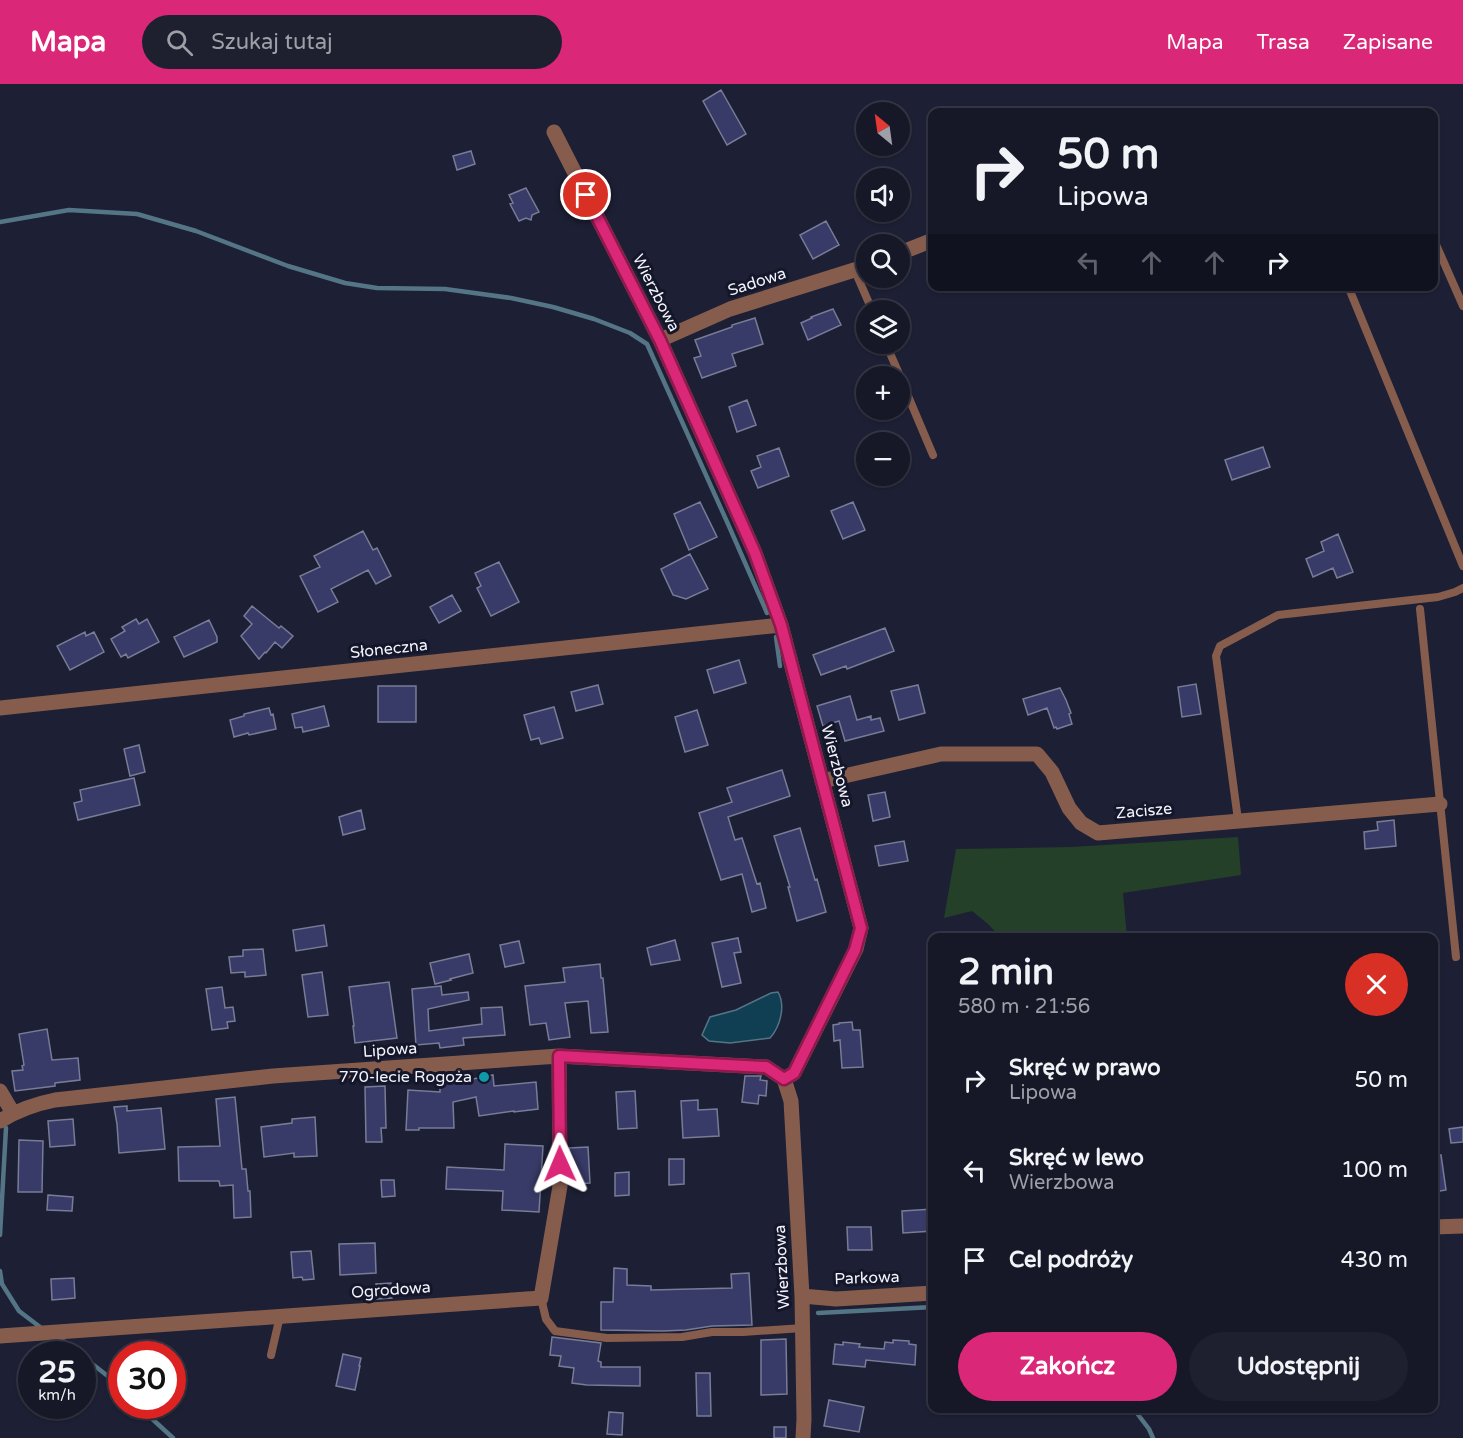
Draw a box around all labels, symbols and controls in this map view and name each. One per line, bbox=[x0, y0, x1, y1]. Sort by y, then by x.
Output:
search box bbox=[142, 15, 562, 69]
text: Mapa bbox=[30, 25, 106, 59]
icon: search bbox=[163, 26, 196, 59]
text: Szukaj tutaj bbox=[211, 29, 333, 55]
text: Mapa bbox=[1166, 30, 1223, 55]
text: Trasa bbox=[1256, 30, 1310, 55]
text: Zapisane bbox=[1343, 30, 1433, 55]
north arrow bbox=[856, 102, 910, 156]
map controls bbox=[856, 102, 910, 486]
text: 50 m bbox=[1057, 129, 1159, 180]
icon: right bbox=[958, 132, 1036, 210]
button: sound bbox=[856, 168, 910, 222]
pin bbox=[560, 169, 611, 220]
icon: arrive bbox=[569, 178, 602, 211]
text: Lipowa bbox=[1057, 180, 1149, 213]
button: search bbox=[856, 234, 910, 288]
icon: left bbox=[1072, 246, 1105, 279]
icon: ahead bbox=[1135, 246, 1168, 279]
icon: ahead bbox=[1198, 246, 1231, 279]
icon: right bbox=[1261, 246, 1294, 279]
street label: Wierzbowa bbox=[628, 251, 684, 335]
street label: Sadowa bbox=[725, 263, 789, 301]
button: layers bbox=[856, 300, 910, 354]
button: + bbox=[856, 366, 910, 420]
button: − bbox=[856, 432, 910, 486]
street label: Słoneczna bbox=[349, 635, 429, 663]
street label: Wierzbowa bbox=[816, 723, 858, 809]
street label: Zacisze bbox=[1115, 799, 1173, 823]
text: 2 min bbox=[958, 951, 1054, 994]
button: close bbox=[1345, 953, 1408, 1016]
text: 580 m · 21:56 bbox=[958, 995, 1090, 1019]
street label: Lipowa bbox=[362, 1038, 418, 1062]
text: Skręć w prawo bbox=[1009, 1055, 1161, 1081]
icon: right bbox=[958, 1064, 991, 1097]
place label: 770-lecie Rogoża bbox=[339, 1067, 472, 1087]
text: 50 m bbox=[1354, 1067, 1408, 1093]
marker: 770-lecie Rogoża bbox=[477, 1070, 491, 1084]
text: Lipowa bbox=[1009, 1081, 1077, 1105]
position arrow bbox=[528, 1132, 592, 1196]
text: Skręć w lewo bbox=[1009, 1145, 1144, 1171]
icon: left bbox=[958, 1154, 991, 1187]
text: 100 m bbox=[1341, 1157, 1408, 1183]
text: Wierzbowa bbox=[1009, 1171, 1115, 1195]
street label: Wierzbowa bbox=[770, 1224, 794, 1310]
icon: arrive bbox=[958, 1244, 991, 1277]
text: Cel podróży bbox=[1009, 1247, 1133, 1273]
text: 430 m bbox=[1341, 1247, 1408, 1273]
street label: Parkowa bbox=[834, 1267, 900, 1289]
street label: Ogrodowa bbox=[351, 1277, 431, 1303]
button: Zakończ bbox=[958, 1332, 1177, 1401]
button: Udostępnij bbox=[1189, 1332, 1408, 1401]
speed limit sign: 30 bbox=[108, 1341, 186, 1419]
text: 25 bbox=[38, 1354, 76, 1391]
text: km/h bbox=[38, 1386, 76, 1404]

